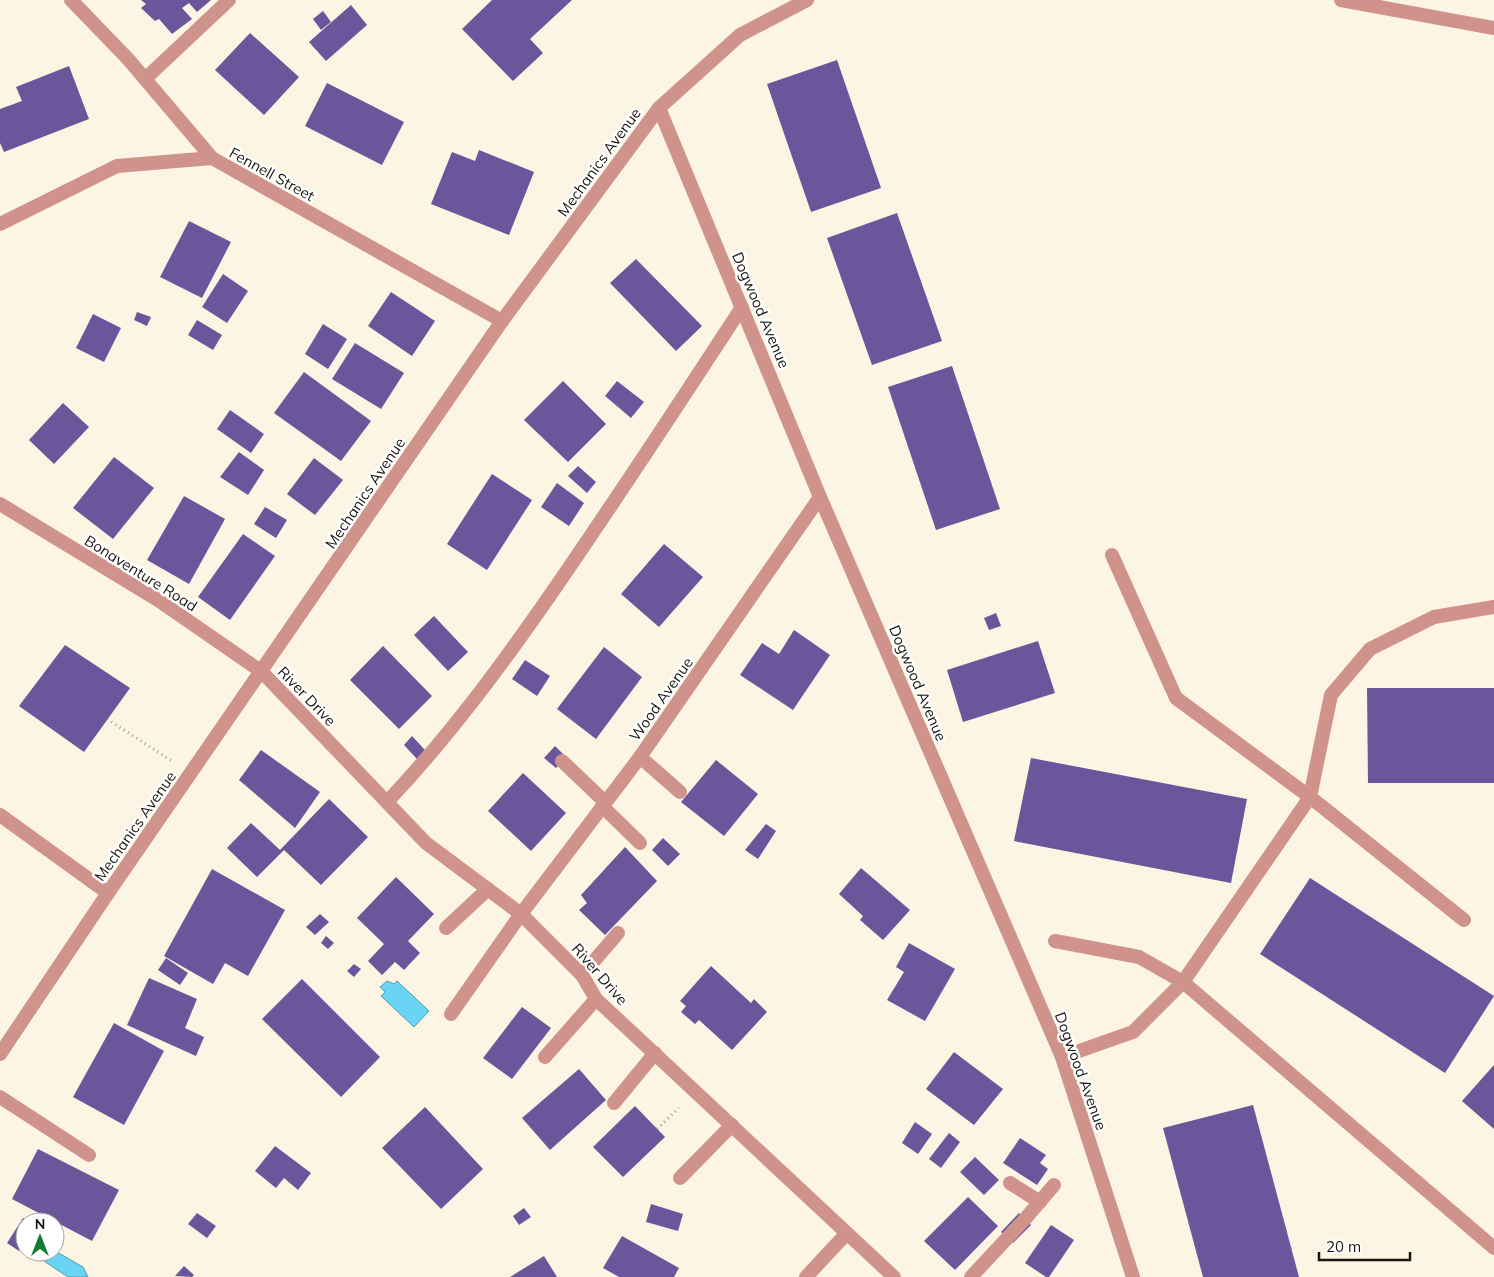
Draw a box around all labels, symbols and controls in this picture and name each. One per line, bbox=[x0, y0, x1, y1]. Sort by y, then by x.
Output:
street label: Mechanics Avenue bbox=[553, 104, 645, 220]
street label: Fennell Street bbox=[226, 143, 318, 205]
street label: Dogwood Avenue bbox=[728, 249, 794, 371]
street label: Mechanics Avenue bbox=[321, 434, 409, 552]
street label: Bonaventure Road bbox=[81, 531, 201, 615]
street label: Dogwood Avenue bbox=[885, 622, 951, 744]
street label: Wood Avenue bbox=[625, 653, 697, 745]
street label: River Drive bbox=[274, 662, 340, 730]
street label: Mechanics Avenue bbox=[90, 767, 180, 885]
street label: River Drive bbox=[568, 939, 632, 1009]
street label: Dogwood Avenue bbox=[1051, 1009, 1111, 1133]
north arrow bbox=[15, 1212, 65, 1262]
text: N bbox=[35, 1215, 45, 1233]
scale bar bbox=[1319, 1230, 1410, 1262]
text: 20 m bbox=[1326, 1237, 1361, 1256]

